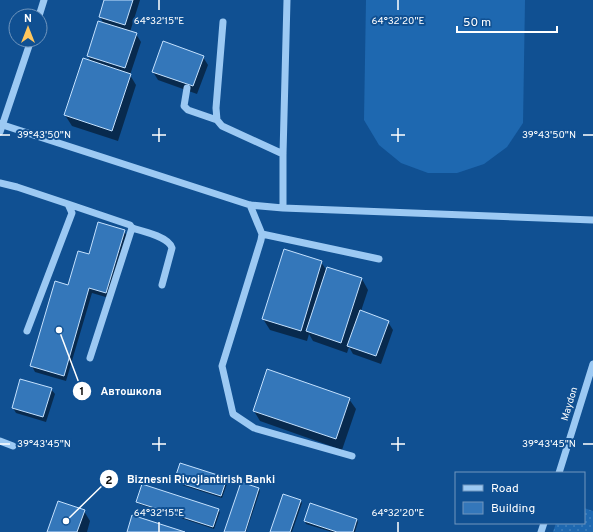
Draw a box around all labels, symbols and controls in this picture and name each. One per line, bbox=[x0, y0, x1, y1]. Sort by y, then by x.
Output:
north arrow bbox=[8, 8, 48, 48]
scale bar bbox=[457, 8, 557, 34]
text: N bbox=[24, 12, 32, 26]
text: 64°32'15"E bbox=[134, 15, 184, 28]
text: 64°32'20"E bbox=[372, 15, 424, 28]
text: 50 m bbox=[463, 15, 491, 31]
text: 39°43'50"N bbox=[17, 129, 71, 142]
text: 39°43'50"N bbox=[522, 129, 576, 142]
callout: Автошкола bbox=[72, 380, 169, 403]
text: 1 bbox=[80, 384, 84, 400]
text: Автошкола bbox=[100, 385, 162, 399]
street label: Maydon bbox=[559, 385, 581, 423]
text: 39°43'45"N bbox=[17, 438, 71, 451]
text: 39°43'45"N bbox=[522, 438, 576, 451]
callout: Biznesni Rivojlantirish Banki bbox=[99, 468, 283, 491]
legend bbox=[455, 472, 585, 524]
text: 2 bbox=[105, 473, 113, 489]
text: Biznesni Rivojlantirish Banki bbox=[127, 473, 275, 487]
text: Road bbox=[491, 481, 519, 497]
text: Building bbox=[491, 501, 535, 517]
text: 64°32'15"E bbox=[134, 507, 184, 520]
text: 64°32'20"E bbox=[372, 507, 424, 520]

